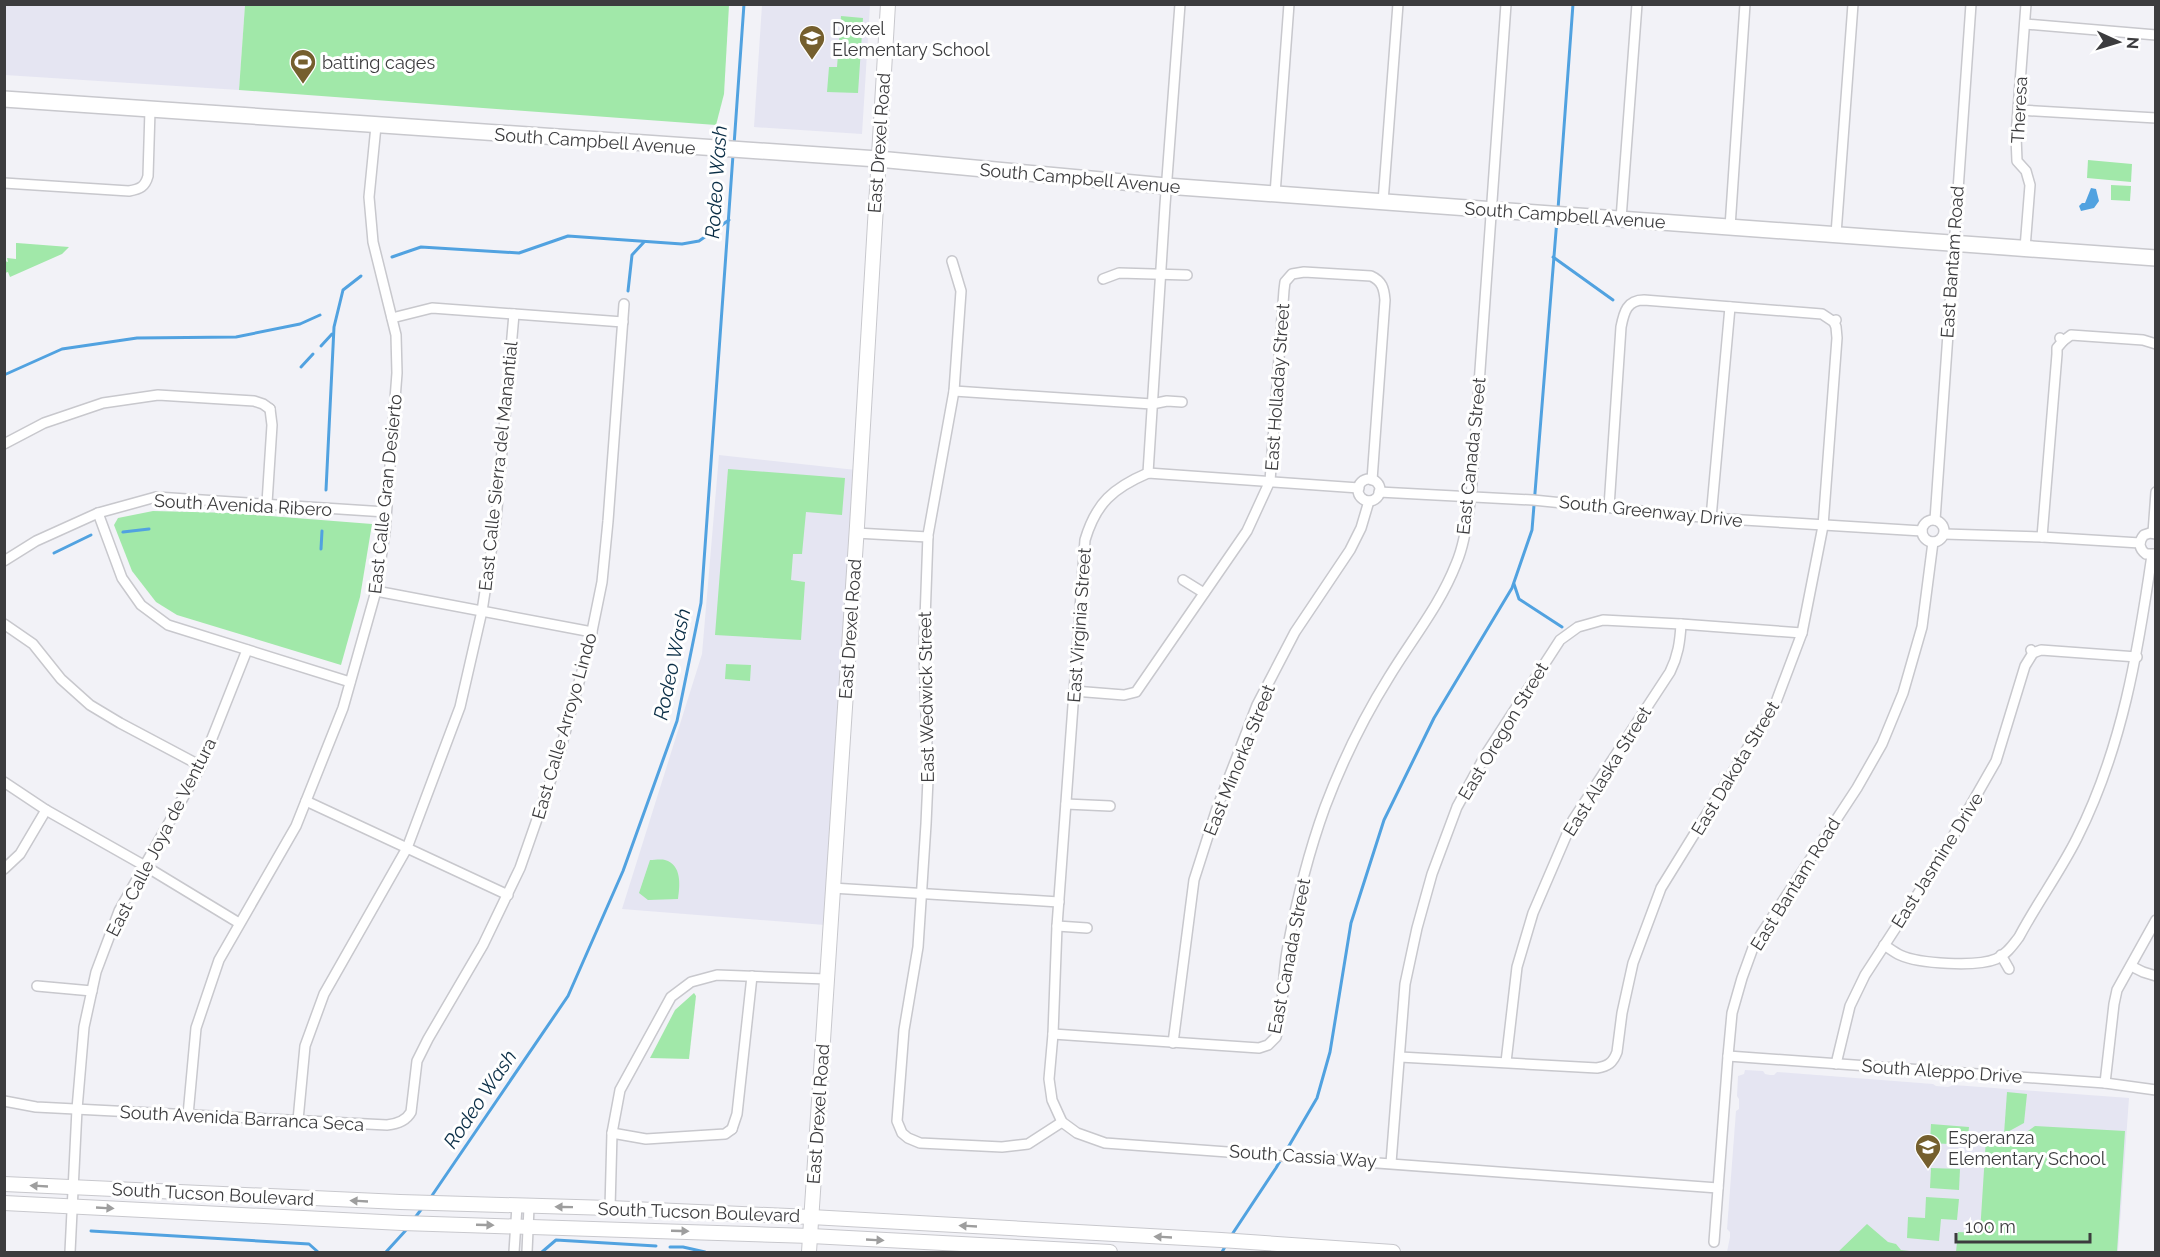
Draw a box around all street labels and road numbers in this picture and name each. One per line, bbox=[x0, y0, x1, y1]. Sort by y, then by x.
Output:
street label: East Drexel Road bbox=[864, 72, 894, 214]
street label: Theresa bbox=[2007, 76, 2031, 144]
street label: South Campbell Avenue bbox=[494, 124, 697, 159]
street label: South Campbell Avenue bbox=[979, 159, 1182, 197]
street label: East Bantam Road bbox=[1936, 185, 1968, 339]
street label: South Campbell Avenue bbox=[1464, 198, 1667, 233]
street label: East Holladay Street bbox=[1261, 302, 1293, 472]
street label: East Calle Sierra del Manantial bbox=[474, 340, 522, 592]
street label: East Canada Street bbox=[1452, 376, 1490, 536]
street label: East Calle Gran Desierto bbox=[364, 393, 406, 595]
street label: South Avenida Ribero bbox=[153, 490, 333, 520]
street label: South Greenway Drive bbox=[1558, 491, 1744, 531]
street label: East Virginia Street bbox=[1063, 547, 1095, 703]
street label: East Drexel Road bbox=[835, 558, 865, 700]
street label: East Wedwick Street bbox=[914, 611, 938, 783]
street label: East Calle Arroyo Lindo bbox=[527, 630, 601, 822]
street label: East Oregon Street bbox=[1454, 658, 1552, 804]
street label: East Minorka Street bbox=[1199, 681, 1279, 839]
street label: East Dakota Street bbox=[1687, 697, 1783, 839]
street label: East Alaska Street bbox=[1559, 702, 1655, 840]
street label: East Calle Joya de Ventura bbox=[102, 734, 220, 940]
street label: East Jasmine Drive bbox=[1887, 788, 1987, 932]
street label: East Bantam Road bbox=[1746, 814, 1844, 954]
street label: East Canada Street bbox=[1264, 876, 1314, 1036]
street label: East Drexel Road bbox=[803, 1043, 833, 1185]
street label: South Aleppo Drive bbox=[1861, 1055, 2023, 1087]
street label: South Avenida Barranca Seca bbox=[119, 1101, 365, 1135]
street label: South Cassia Way bbox=[1229, 1140, 1378, 1172]
street label: South Tucson Boulevard bbox=[111, 1178, 315, 1210]
street label: South Tucson Boulevard bbox=[597, 1198, 801, 1226]

